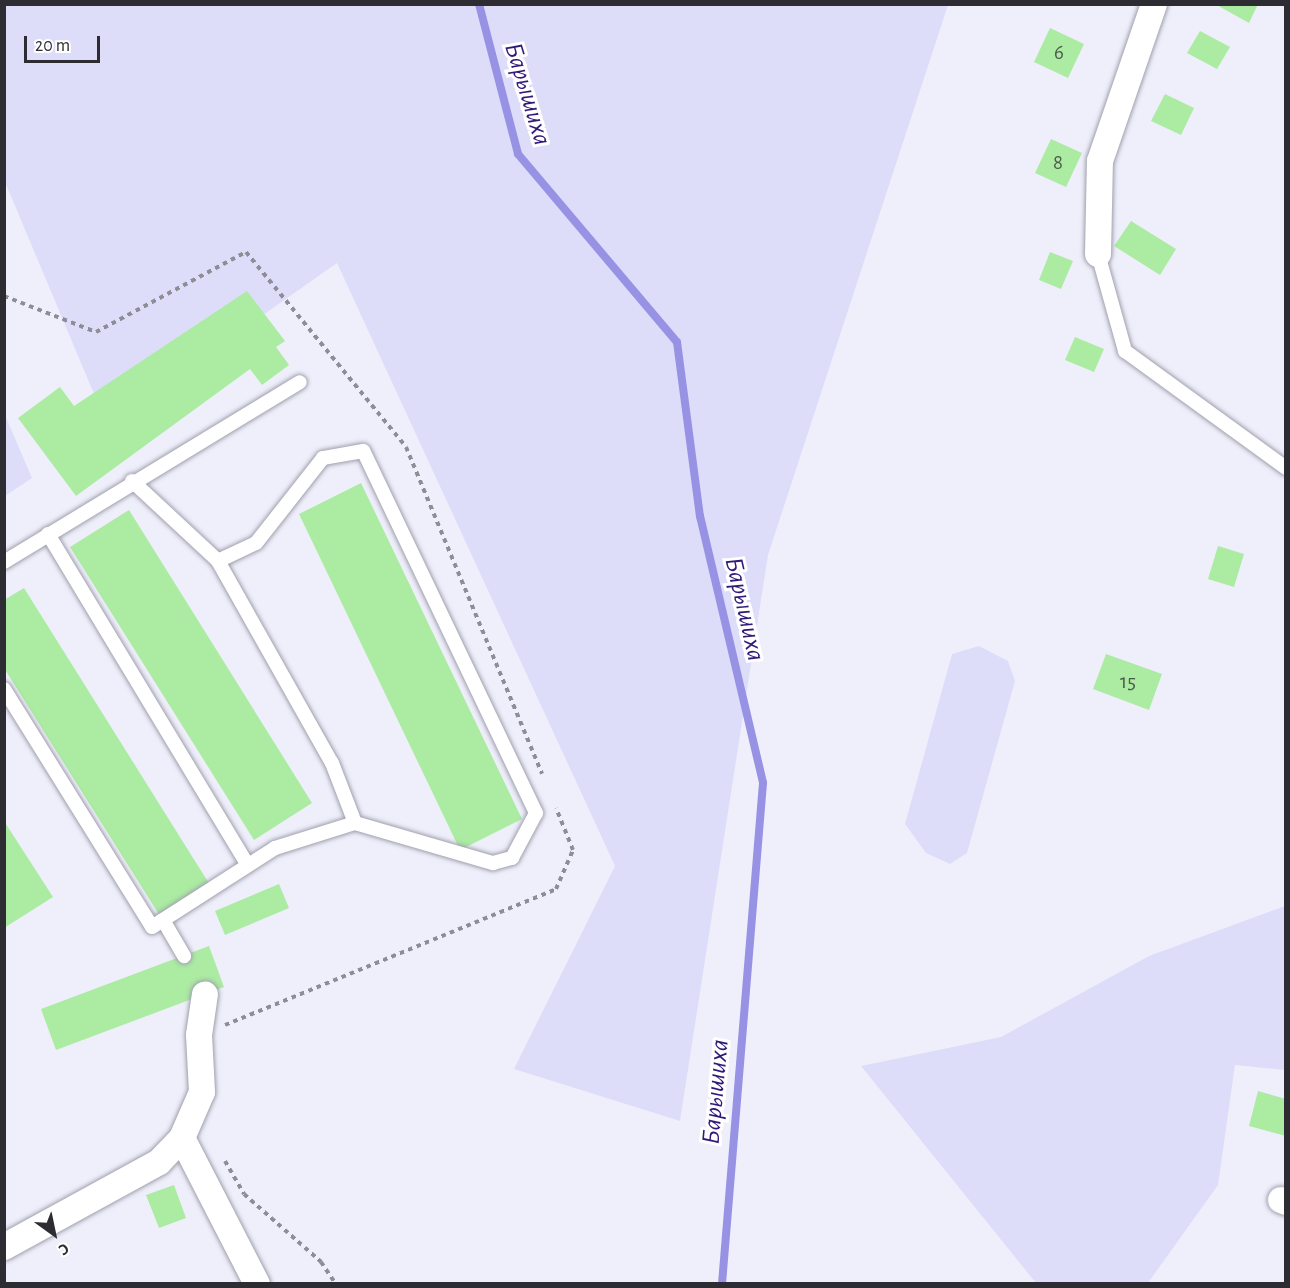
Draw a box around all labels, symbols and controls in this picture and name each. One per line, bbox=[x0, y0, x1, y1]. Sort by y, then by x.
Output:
scale bar bbox=[27, 24, 104, 62]
text: 20 m bbox=[35, 37, 70, 55]
water label: Барышиха bbox=[497, 39, 557, 149]
house number: 6 bbox=[1054, 40, 1064, 66]
house number: 8 bbox=[1053, 150, 1063, 176]
water label: Барышиха bbox=[717, 554, 771, 664]
house number: 15 bbox=[1120, 669, 1136, 695]
water label: Барышиха bbox=[696, 1038, 736, 1146]
north arrow bbox=[24, 1204, 84, 1264]
text: С bbox=[56, 1240, 72, 1258]

